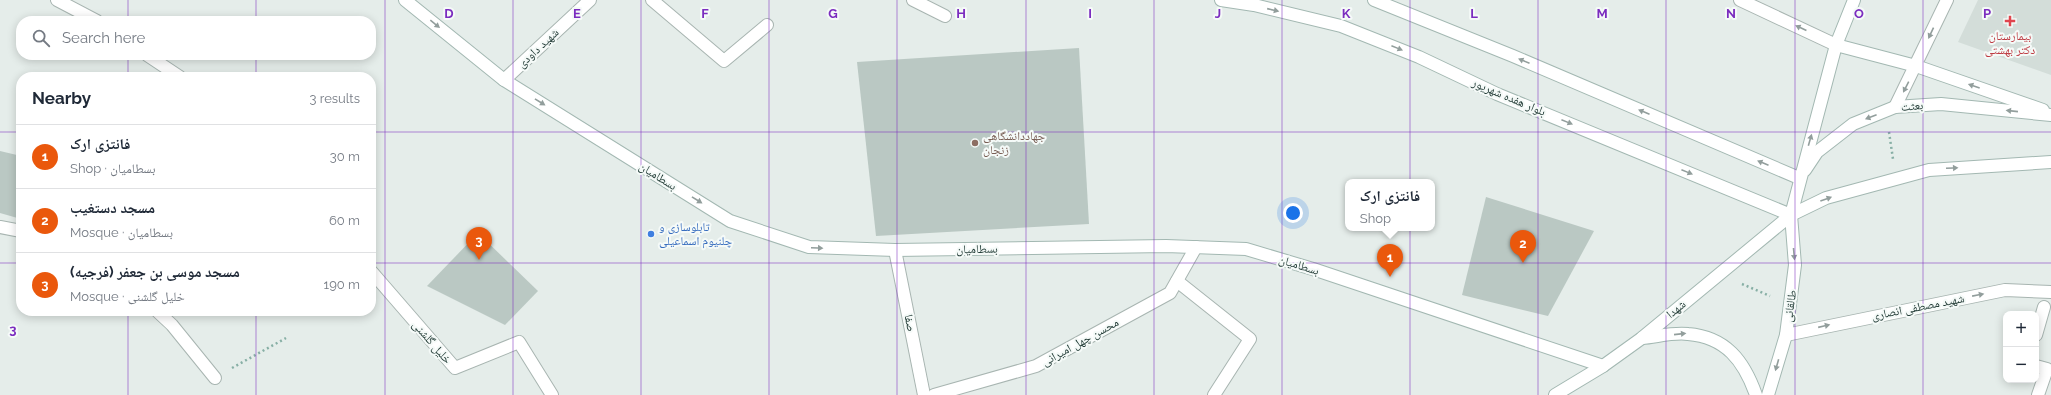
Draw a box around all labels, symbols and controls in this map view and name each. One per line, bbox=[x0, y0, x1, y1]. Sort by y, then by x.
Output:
text: D bbox=[444, 6, 454, 21]
text: E bbox=[573, 6, 581, 21]
text: F bbox=[701, 6, 709, 21]
text: G bbox=[828, 6, 838, 21]
text: H bbox=[956, 6, 966, 21]
text: I bbox=[1088, 6, 1092, 21]
text: J bbox=[1215, 6, 1221, 21]
text: K bbox=[1342, 6, 1351, 21]
text: L bbox=[1470, 6, 1478, 21]
text: M bbox=[1596, 6, 1608, 21]
text: N bbox=[1726, 6, 1736, 21]
text: O bbox=[1854, 6, 1864, 21]
text: P bbox=[1983, 6, 1991, 21]
one-way arrow bbox=[1267, 7, 1279, 13]
marker: بیمارستان دکتر بهشتی bbox=[2004, 15, 2016, 27]
search box bbox=[16, 16, 376, 60]
one-way arrow bbox=[430, 20, 441, 29]
street label: شهید داودی bbox=[514, 25, 562, 71]
one-way arrow bbox=[1795, 25, 1807, 31]
icon: search bbox=[30, 27, 52, 49]
one-way arrow bbox=[1928, 27, 1934, 39]
text: Search here bbox=[62, 29, 145, 47]
place label: بیمارستان دکتر بهشتی bbox=[1985, 29, 2035, 57]
one-way arrow bbox=[1391, 45, 1403, 51]
one-way arrow bbox=[1519, 58, 1530, 64]
street label: بلوار هفده شهریور bbox=[1469, 75, 1548, 119]
one-way arrow bbox=[1902, 81, 1909, 93]
one-way arrow bbox=[1968, 83, 1980, 89]
text: Nearby bbox=[32, 88, 91, 108]
text: 3 results bbox=[310, 91, 360, 106]
one-way arrow bbox=[535, 98, 545, 106]
street label: بعثت bbox=[1900, 98, 1924, 114]
one-way arrow bbox=[1637, 108, 1649, 114]
one-way arrow bbox=[2006, 108, 2018, 115]
one-way arrow bbox=[1864, 115, 1876, 121]
one-way arrow bbox=[1562, 120, 1574, 126]
place label: جهاددانشگاهی زنجان bbox=[983, 129, 1046, 157]
one-way arrow bbox=[1807, 134, 1813, 146]
text: فانتزی ارک bbox=[70, 135, 130, 153]
marker: جهاددانشگاهی زنجان bbox=[970, 138, 980, 148]
text: 1 bbox=[42, 149, 48, 164]
text: 30 m bbox=[330, 149, 360, 164]
street label: بسطامیان bbox=[636, 159, 679, 193]
one-way arrow bbox=[1757, 159, 1769, 165]
text: Shop · بسطامیان bbox=[70, 161, 156, 176]
one-way arrow bbox=[1946, 165, 1958, 172]
one-way arrow bbox=[1682, 169, 1693, 175]
popup bbox=[1345, 179, 1435, 231]
text: فانتزی ارک bbox=[1360, 187, 1420, 205]
one-way arrow bbox=[1821, 195, 1833, 201]
one-way arrow bbox=[692, 197, 703, 204]
text: مسجد دستغیب bbox=[70, 199, 155, 217]
your location bbox=[1283, 203, 1303, 223]
text: Shop bbox=[1360, 211, 1391, 226]
text: 2 bbox=[41, 213, 49, 228]
text: 60 m bbox=[329, 213, 360, 228]
place label: تابلوسازی و چلنیوم اسماعیلی bbox=[659, 220, 733, 249]
text: Mosque · بسطامیان bbox=[70, 225, 173, 240]
pin: 3 bbox=[466, 227, 492, 260]
marker: تابلوسازی و چلنیوم اسماعیلی bbox=[646, 229, 656, 239]
pin: 2 bbox=[1510, 230, 1536, 263]
street label: بسطامیان bbox=[956, 242, 998, 257]
one-way arrow bbox=[811, 244, 823, 251]
pin: 1 bbox=[1377, 244, 1403, 277]
one-way arrow bbox=[1791, 248, 1798, 260]
street label: بسطامیان bbox=[1277, 252, 1321, 278]
text: مسجد موسی بن جعفر (فرجیه) bbox=[70, 263, 240, 281]
text: 3 bbox=[41, 277, 49, 292]
text: 190 m bbox=[324, 277, 360, 292]
text: Mosque · خلیل گلشنی bbox=[70, 289, 185, 304]
street label: طالقانی bbox=[1781, 289, 1799, 323]
street label: شهید مصطفی انصاری bbox=[1870, 291, 1966, 323]
one-way arrow bbox=[1972, 291, 1985, 297]
street label: شهدا bbox=[1663, 297, 1689, 321]
map controls bbox=[2003, 311, 2039, 383]
button: + bbox=[2003, 311, 2039, 347]
street label: صفا bbox=[901, 313, 919, 333]
street label: محسن چهل امیرانی bbox=[1039, 315, 1121, 369]
street label: خلیل گلشنی bbox=[409, 318, 455, 367]
text: 3 bbox=[9, 322, 17, 337]
one-way arrow bbox=[1817, 323, 1830, 329]
one-way arrow bbox=[1674, 331, 1686, 338]
button: − bbox=[2003, 347, 2039, 383]
one-way arrow bbox=[1774, 359, 1780, 371]

